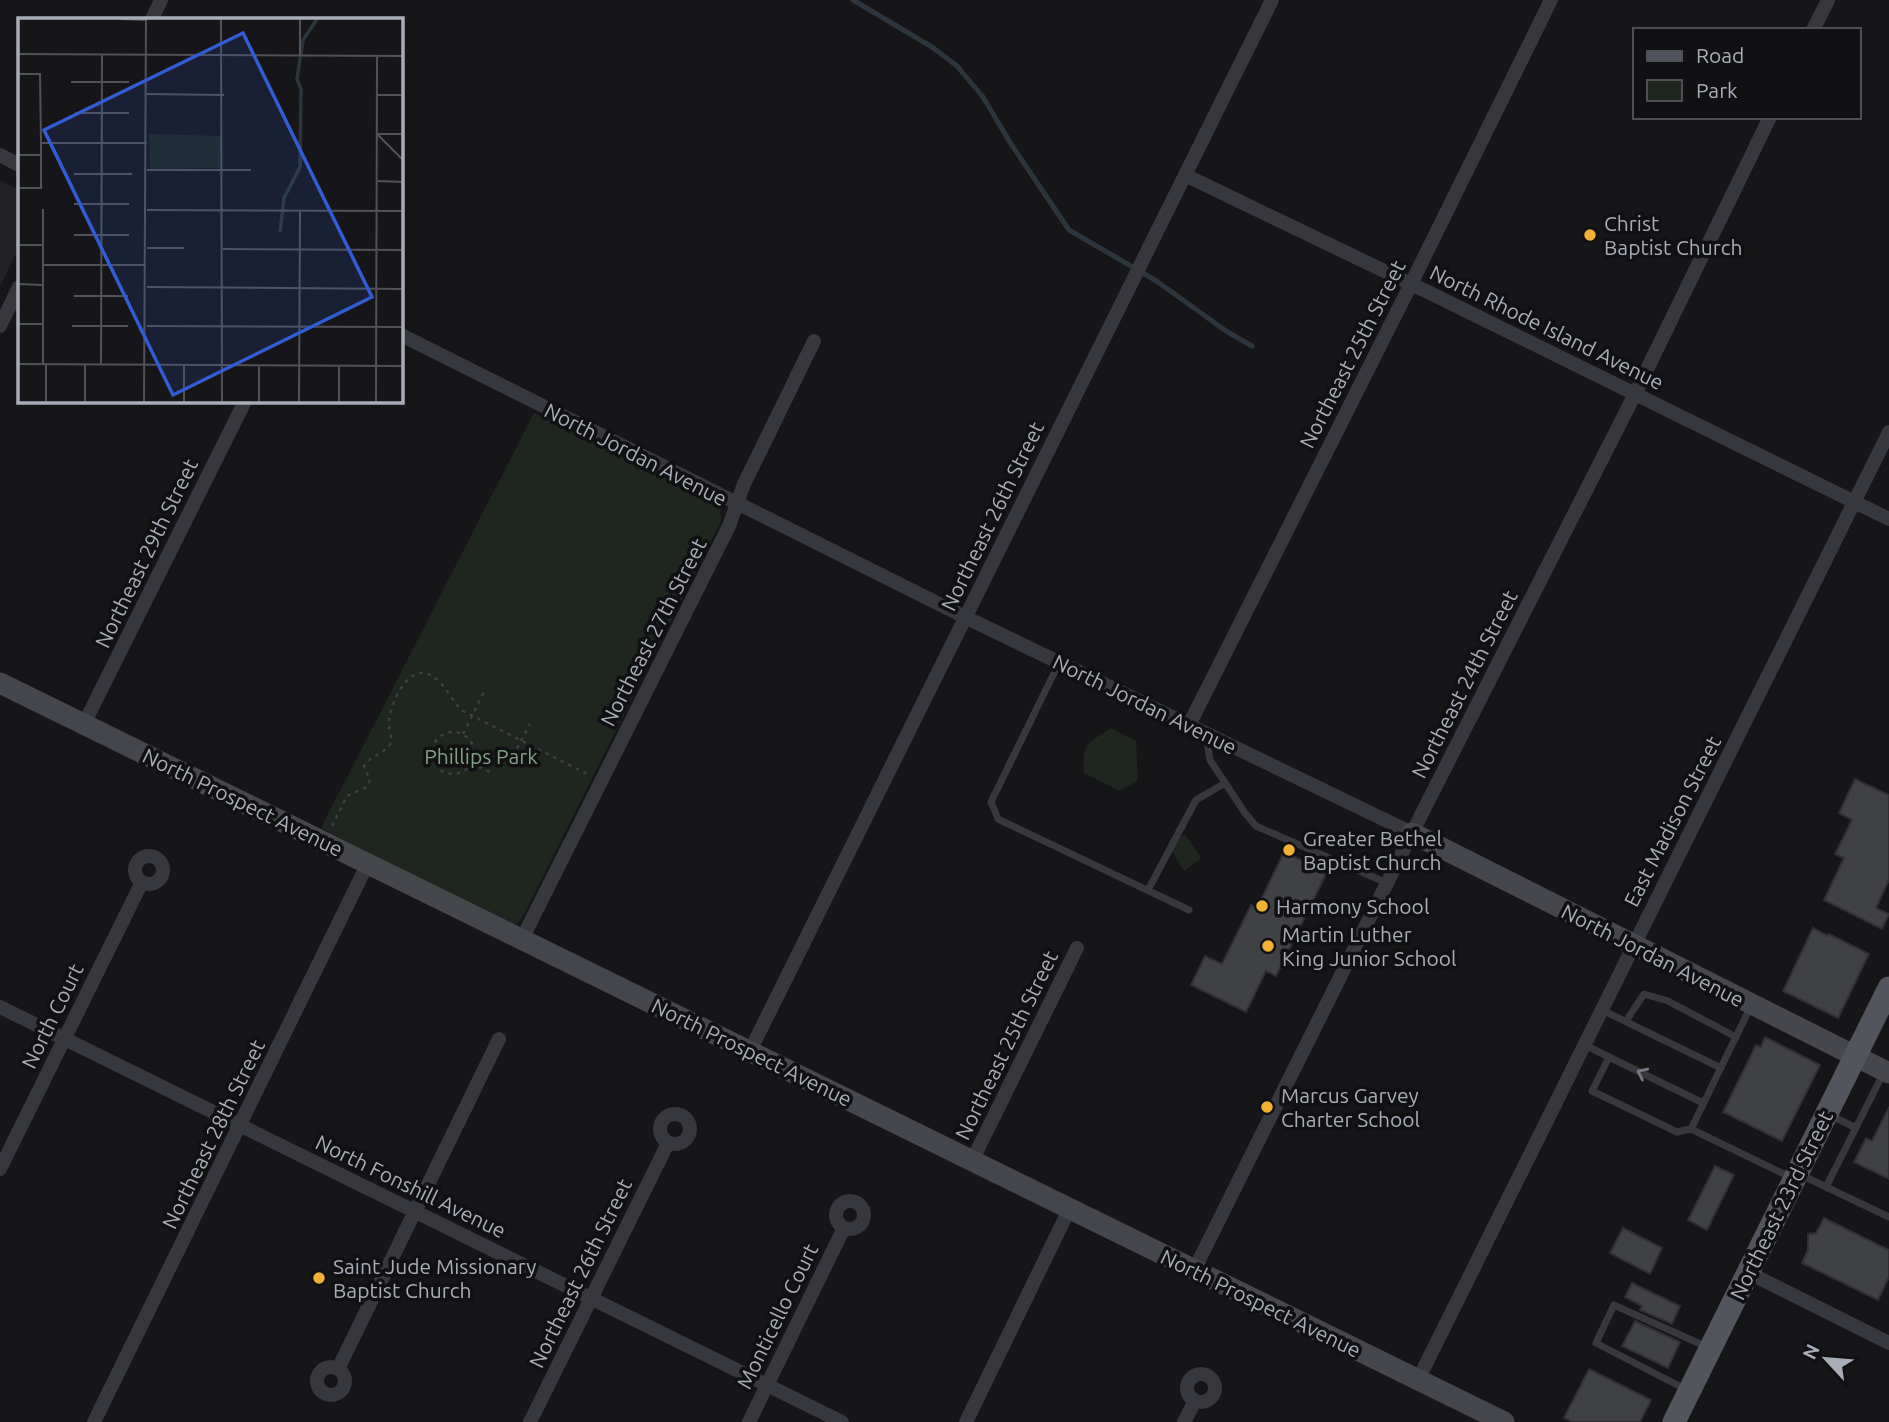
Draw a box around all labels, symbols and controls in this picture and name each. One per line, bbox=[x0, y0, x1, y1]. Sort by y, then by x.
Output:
inset map bbox=[18, 18, 402, 402]
legend bbox=[1633, 28, 1861, 119]
text: Road bbox=[1696, 43, 1744, 67]
text: Park bbox=[1696, 78, 1738, 102]
place label: Christ Baptist Church bbox=[1604, 211, 1743, 259]
marker: Christ Baptist Church bbox=[1582, 227, 1598, 243]
street label: Northeast 25th Street bbox=[1294, 256, 1410, 452]
street label: North Rhode Island Avenue bbox=[1426, 260, 1668, 394]
street label: North Jordan Avenue bbox=[541, 398, 731, 510]
street label: Northeast 26th Street bbox=[936, 418, 1048, 614]
street label: Northeast 29th Street bbox=[90, 455, 202, 651]
street label: Northeast 27th Street bbox=[595, 534, 711, 730]
street label: Northeast 24th Street bbox=[1406, 586, 1522, 782]
street label: North Jordan Avenue bbox=[1049, 649, 1241, 759]
street label: East Madison Street bbox=[1619, 732, 1725, 910]
street label: North Prospect Avenue bbox=[139, 743, 347, 861]
park label: Phillips Park bbox=[424, 744, 538, 768]
place label: Greater Bethel Baptist Church bbox=[1303, 826, 1442, 874]
marker: Greater Bethel Baptist Church bbox=[1281, 842, 1297, 858]
place label: Harmony School bbox=[1276, 894, 1429, 918]
marker: Harmony School bbox=[1254, 898, 1270, 914]
street label: North Jordan Avenue bbox=[1558, 899, 1748, 1011]
place label: Martin Luther King Junior School bbox=[1282, 922, 1457, 970]
marker: Martin Luther King Junior School bbox=[1260, 938, 1276, 954]
street label: Northeast 25th Street bbox=[950, 947, 1062, 1143]
street label: North Court bbox=[16, 960, 88, 1072]
street label: North Prospect Avenue bbox=[648, 993, 856, 1111]
street label: Northeast 28th Street bbox=[157, 1036, 269, 1232]
one-way arrow bbox=[1637, 1068, 1649, 1082]
place label: Marcus Garvey Charter School bbox=[1281, 1083, 1420, 1131]
marker: Marcus Garvey Charter School bbox=[1259, 1099, 1275, 1115]
street label: Northeast 23rd Street bbox=[1725, 1107, 1837, 1303]
street label: North Fonshill Avenue bbox=[312, 1130, 510, 1242]
street label: Northeast 26th Street bbox=[524, 1175, 636, 1371]
street label: Monticello Court bbox=[731, 1239, 823, 1393]
street label: North Prospect Avenue bbox=[1157, 1244, 1365, 1362]
place label: Saint Jude Missionary Baptist Church bbox=[333, 1254, 536, 1302]
marker: Saint Jude Missionary Baptist Church bbox=[311, 1270, 327, 1286]
north arrow bbox=[1791, 1324, 1861, 1394]
text: N bbox=[1798, 1340, 1824, 1363]

